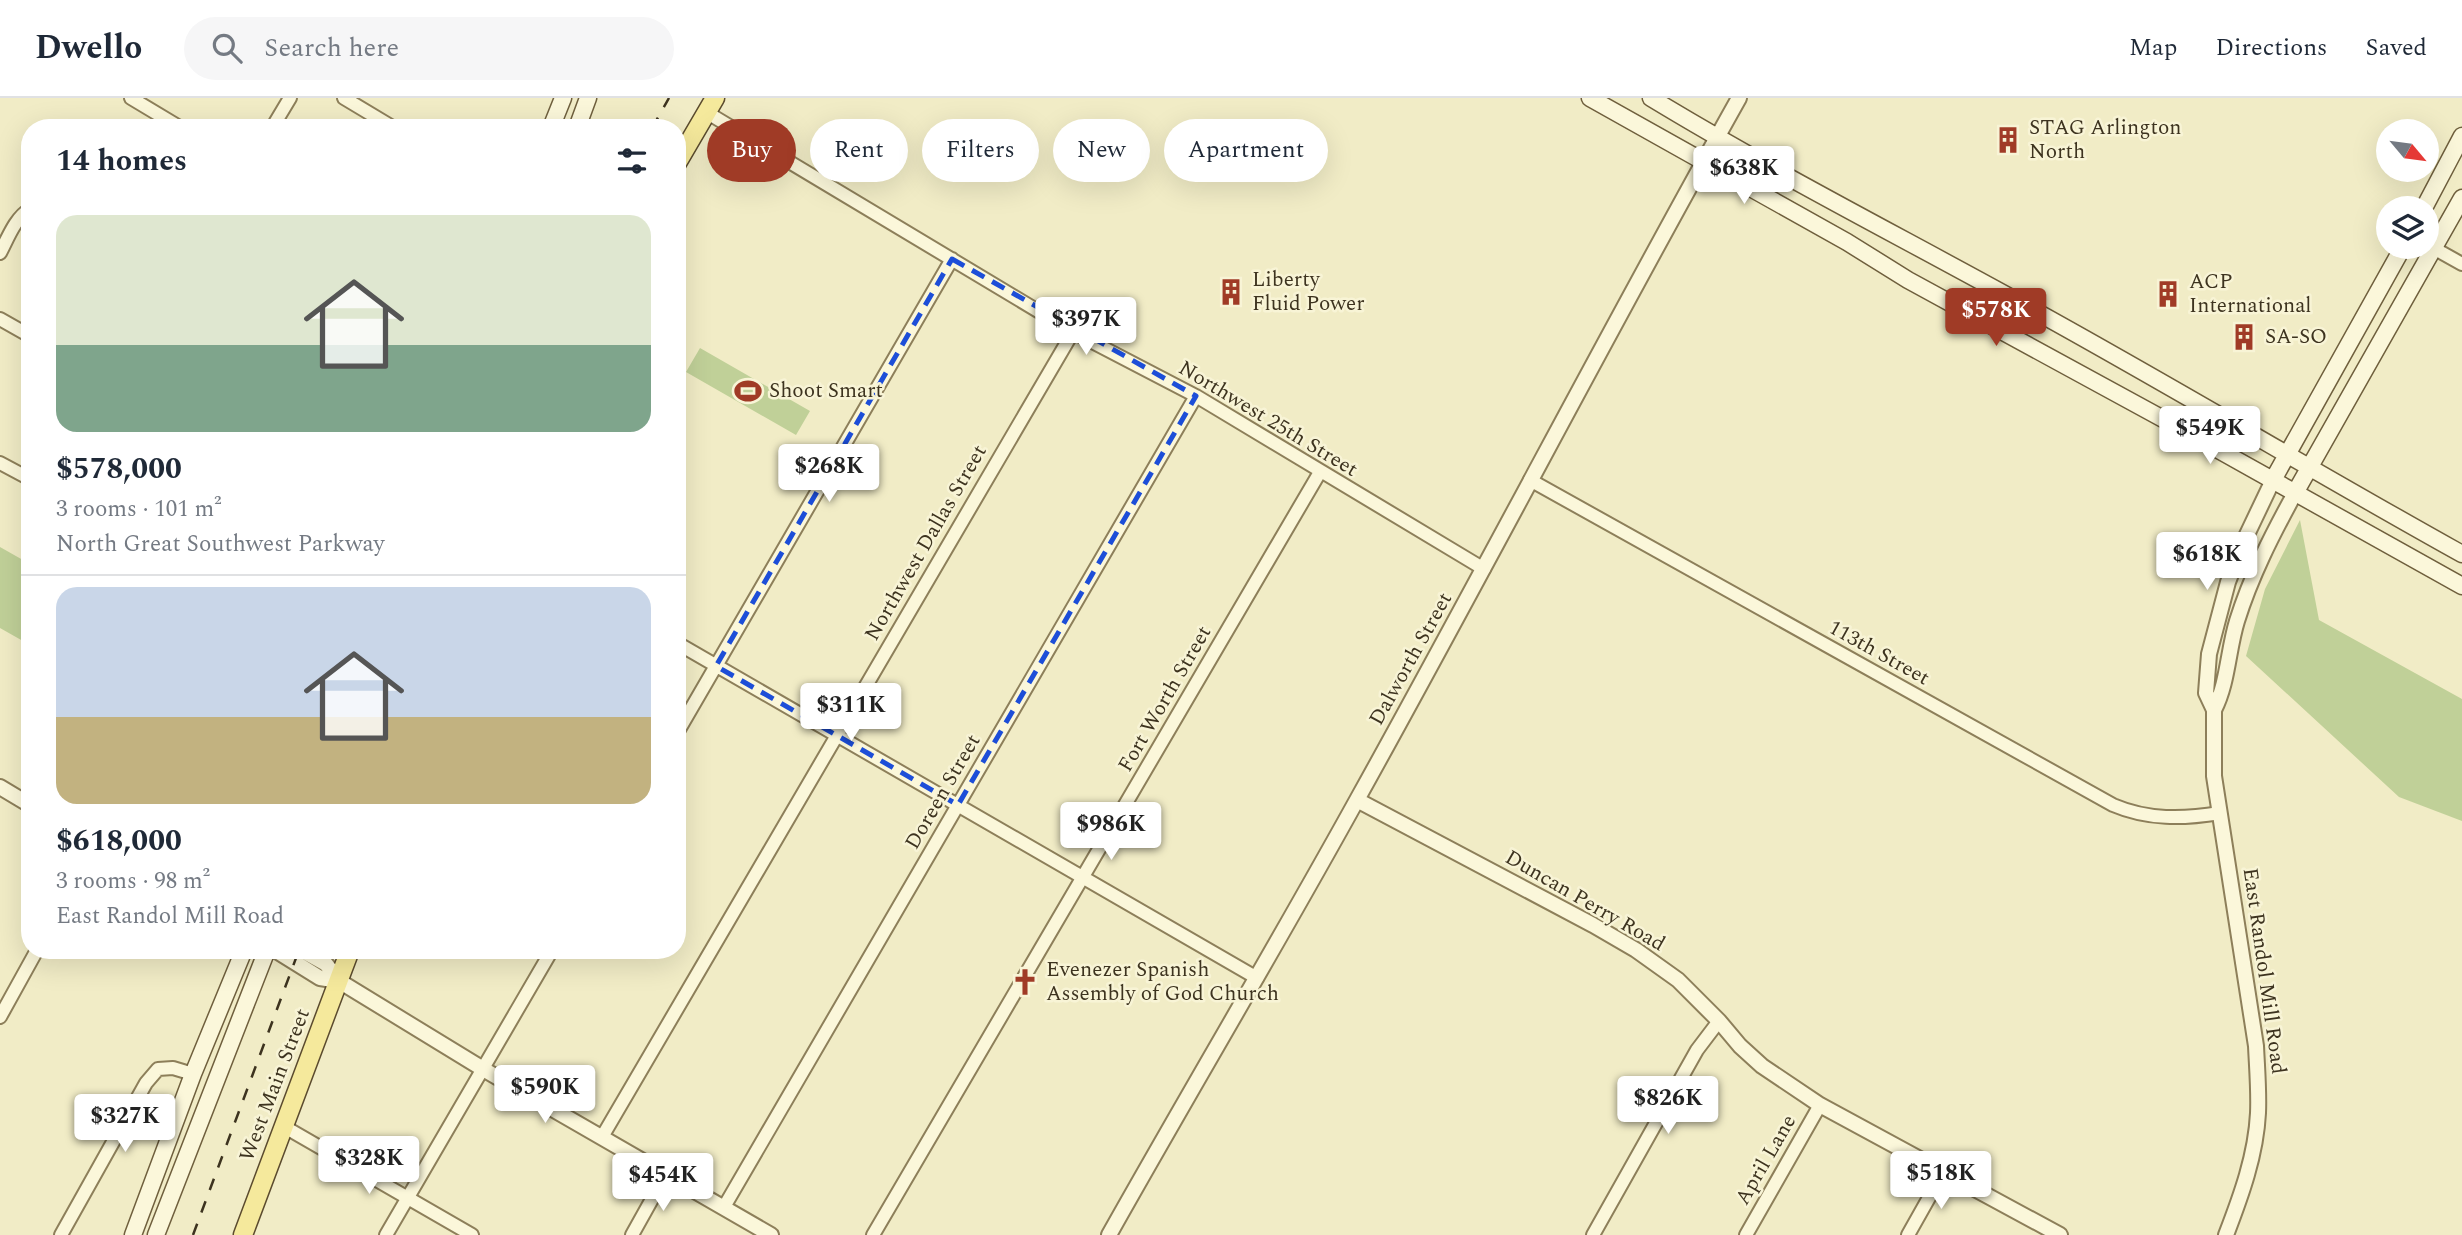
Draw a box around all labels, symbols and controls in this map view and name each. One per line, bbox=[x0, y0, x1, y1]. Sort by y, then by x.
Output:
search box bbox=[184, 17, 674, 80]
text: Dwello bbox=[35, 23, 142, 73]
text: Search here bbox=[264, 28, 399, 68]
icon: search bbox=[208, 29, 246, 67]
text: Map bbox=[2129, 30, 2177, 66]
text: Directions bbox=[2215, 30, 2327, 66]
text: Saved bbox=[2365, 30, 2427, 66]
place label: STAG Arlington North bbox=[2029, 112, 2182, 168]
chip: Buy bbox=[707, 119, 796, 182]
chip: Rent bbox=[810, 119, 908, 182]
chip: Filters bbox=[922, 119, 1039, 182]
chip: New bbox=[1053, 119, 1150, 182]
chip: Apartment bbox=[1164, 119, 1328, 182]
north arrow bbox=[2376, 119, 2440, 182]
map controls bbox=[2376, 119, 2439, 259]
building icon: STAG Arlington North bbox=[1993, 125, 2023, 155]
text: 14 homes bbox=[56, 138, 187, 184]
icon: filters bbox=[613, 142, 651, 180]
pin: $638K bbox=[1695, 146, 1793, 206]
text: $638K bbox=[1709, 151, 1779, 186]
button: layers bbox=[2376, 196, 2439, 259]
icon: home bbox=[291, 261, 417, 387]
place label: Liberty Fluid Power bbox=[1252, 264, 1365, 320]
place label: ACP International bbox=[2189, 266, 2312, 322]
building icon: Liberty Fluid Power bbox=[1216, 277, 1246, 307]
building icon: ACP International bbox=[2153, 279, 2183, 309]
pin: $578K bbox=[1947, 288, 2045, 348]
text: $578K bbox=[1961, 293, 2031, 328]
pin: $397K bbox=[1037, 298, 1135, 357]
text: $397K bbox=[1051, 302, 1121, 337]
place label: SA-SO bbox=[2265, 321, 2327, 353]
building icon: SA-SO bbox=[2229, 322, 2259, 352]
street label: Northwest 25th Street bbox=[1172, 353, 1364, 485]
place label: Shoot Smart bbox=[769, 375, 883, 407]
sports icon: Shoot Smart bbox=[733, 376, 763, 406]
pin: $549K bbox=[2161, 406, 2259, 466]
text: $549K bbox=[2175, 411, 2245, 446]
street label: Northwest Dallas Street bbox=[857, 439, 995, 647]
pin: $268K bbox=[780, 444, 878, 504]
text: $578,000 bbox=[56, 446, 182, 492]
text: $268K bbox=[794, 449, 864, 484]
text: 3 rooms · 101 m² bbox=[56, 492, 222, 527]
text: North Great Southwest Parkway bbox=[56, 527, 385, 562]
pin: $618K bbox=[2158, 532, 2256, 592]
text: $618K bbox=[2172, 537, 2242, 572]
street label: Dalworth Street bbox=[1361, 586, 1461, 732]
street label: 113th Street bbox=[1822, 612, 1936, 694]
street label: Fort Worth Street bbox=[1110, 620, 1220, 778]
icon: home bbox=[291, 633, 417, 759]
pin: $311K bbox=[802, 684, 900, 743]
text: $311K bbox=[816, 688, 886, 723]
street label: Doreen Street bbox=[897, 728, 989, 856]
pin: $986K bbox=[1062, 802, 1160, 862]
text: $986K bbox=[1076, 807, 1146, 842]
text: $618,000 bbox=[56, 818, 182, 864]
street label: Duncan Perry Road bbox=[1499, 842, 1671, 960]
text: 3 rooms · 98 m² bbox=[56, 864, 210, 899]
street label: East Randol Mill Road bbox=[2234, 866, 2294, 1076]
text: East Randol Mill Road bbox=[56, 899, 284, 934]
place label: Evenezer Spanish Assembly of God Church bbox=[1046, 954, 1279, 1010]
church icon: Evenezer Spanish Assembly of God Church bbox=[1010, 967, 1040, 997]
street label: West Main Street bbox=[231, 1004, 319, 1166]
pin: $590K bbox=[496, 1066, 594, 1125]
text: $590K bbox=[510, 1070, 580, 1105]
pin: $826K bbox=[1619, 1076, 1717, 1136]
text: $826K bbox=[1633, 1081, 1703, 1116]
pin: $327K bbox=[76, 1094, 174, 1154]
text: $327K bbox=[90, 1099, 160, 1134]
street label: April Lane bbox=[1727, 1109, 1805, 1211]
pin: $328K bbox=[320, 1136, 418, 1196]
text: $328K bbox=[334, 1141, 404, 1176]
pin: $518K bbox=[1892, 1152, 1990, 1211]
pin: $454K bbox=[614, 1154, 712, 1213]
text: $518K bbox=[1906, 1156, 1976, 1191]
text: $454K bbox=[628, 1158, 698, 1193]

